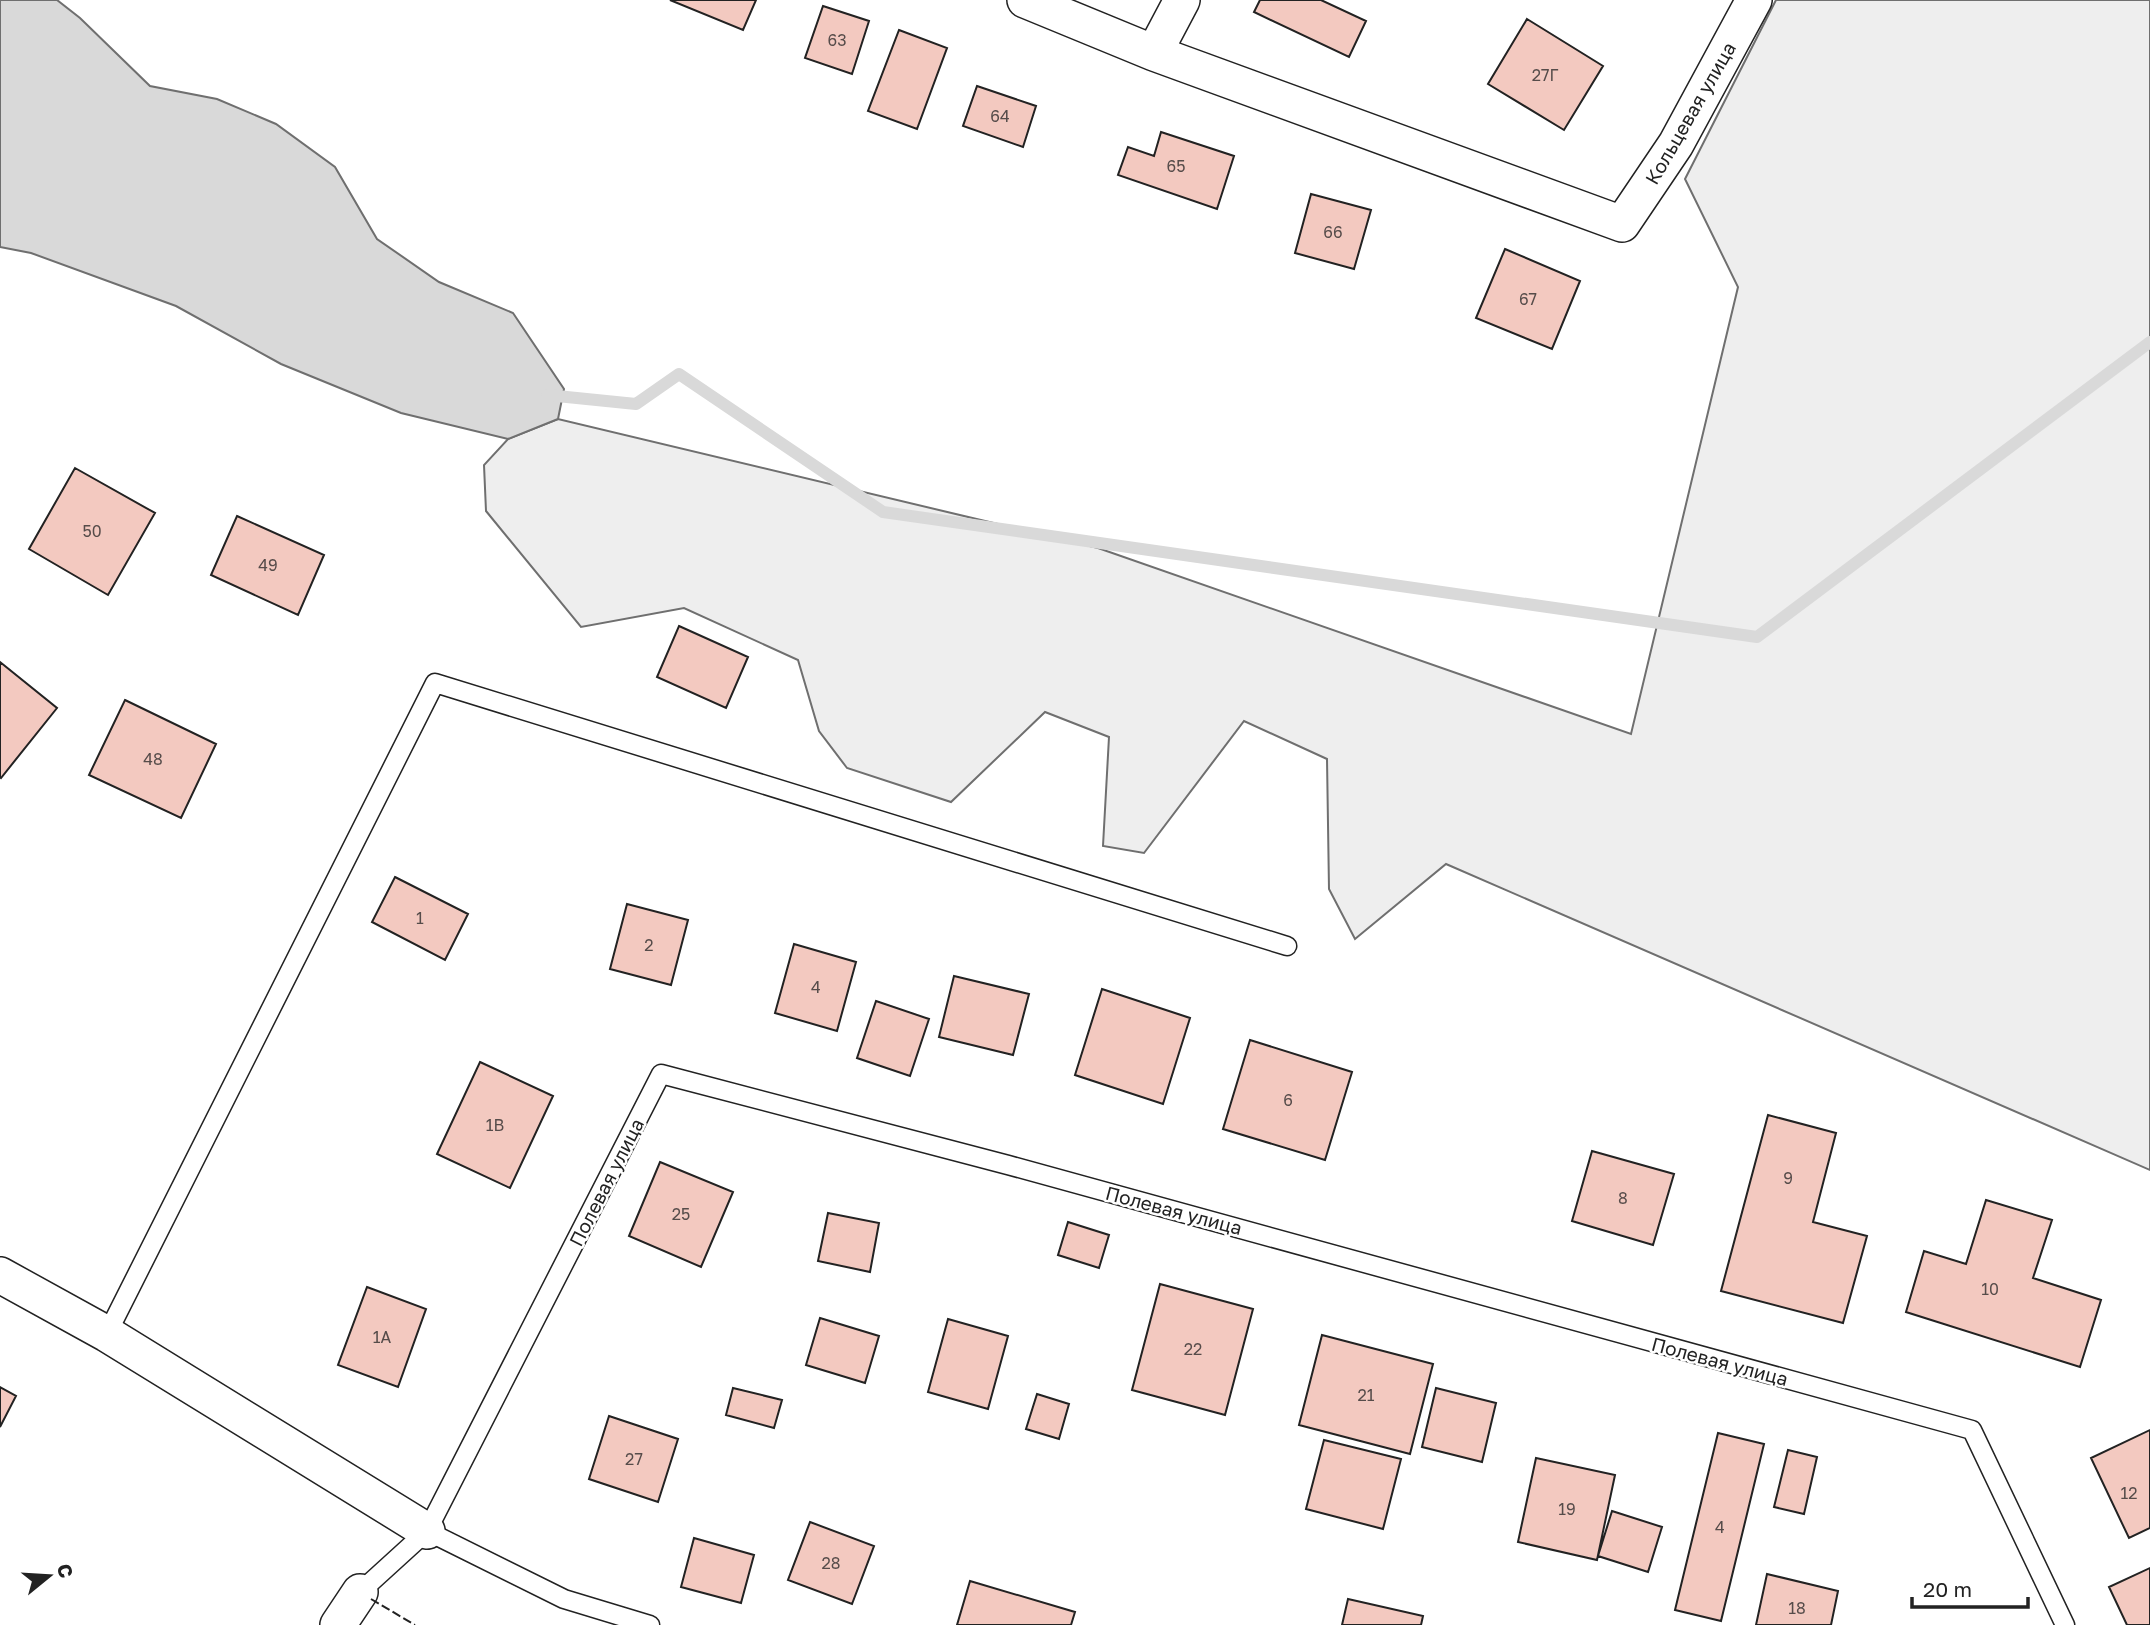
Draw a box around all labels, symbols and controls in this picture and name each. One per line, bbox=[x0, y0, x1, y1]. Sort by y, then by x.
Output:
house number: 63 bbox=[827, 30, 847, 50]
street label: Кольцевая улица bbox=[1640, 38, 1740, 188]
house number: 27Г bbox=[1532, 65, 1558, 85]
house number: 64 bbox=[990, 106, 1010, 126]
house number: 65 bbox=[1167, 156, 1185, 176]
house number: 66 bbox=[1323, 222, 1343, 242]
house number: 67 bbox=[1519, 289, 1537, 309]
house number: 50 bbox=[82, 521, 102, 541]
house number: 49 bbox=[258, 555, 278, 575]
house number: 48 bbox=[143, 749, 163, 769]
house number: 1 bbox=[416, 908, 424, 928]
house number: 2 bbox=[644, 935, 654, 955]
house number: 4 bbox=[811, 977, 821, 997]
house number: 6 bbox=[1283, 1090, 1293, 1110]
street label: Полевая улица bbox=[564, 1114, 648, 1250]
house number: 1В bbox=[486, 1115, 504, 1135]
house number: 9 bbox=[1783, 1168, 1793, 1188]
street label: Полевая улица bbox=[1103, 1181, 1245, 1239]
house number: 8 bbox=[1618, 1188, 1628, 1208]
house number: 25 bbox=[672, 1204, 690, 1224]
house number: 10 bbox=[1981, 1279, 1999, 1299]
house number: 1А bbox=[373, 1327, 392, 1347]
street label: Полевая улица bbox=[1649, 1332, 1791, 1390]
house number: 22 bbox=[1184, 1339, 1202, 1359]
house number: 21 bbox=[1357, 1385, 1375, 1405]
house number: 27 bbox=[625, 1449, 643, 1469]
house number: 12 bbox=[2120, 1483, 2138, 1503]
house number: 19 bbox=[1558, 1499, 1576, 1519]
house number: 4 bbox=[1715, 1517, 1725, 1537]
north arrow bbox=[14, 1541, 84, 1611]
house number: 28 bbox=[821, 1553, 841, 1573]
text: С bbox=[53, 1561, 79, 1581]
scale bar bbox=[1912, 1566, 2028, 1610]
text: 20 m bbox=[1923, 1576, 1972, 1602]
house number: 18 bbox=[1788, 1598, 1806, 1618]

